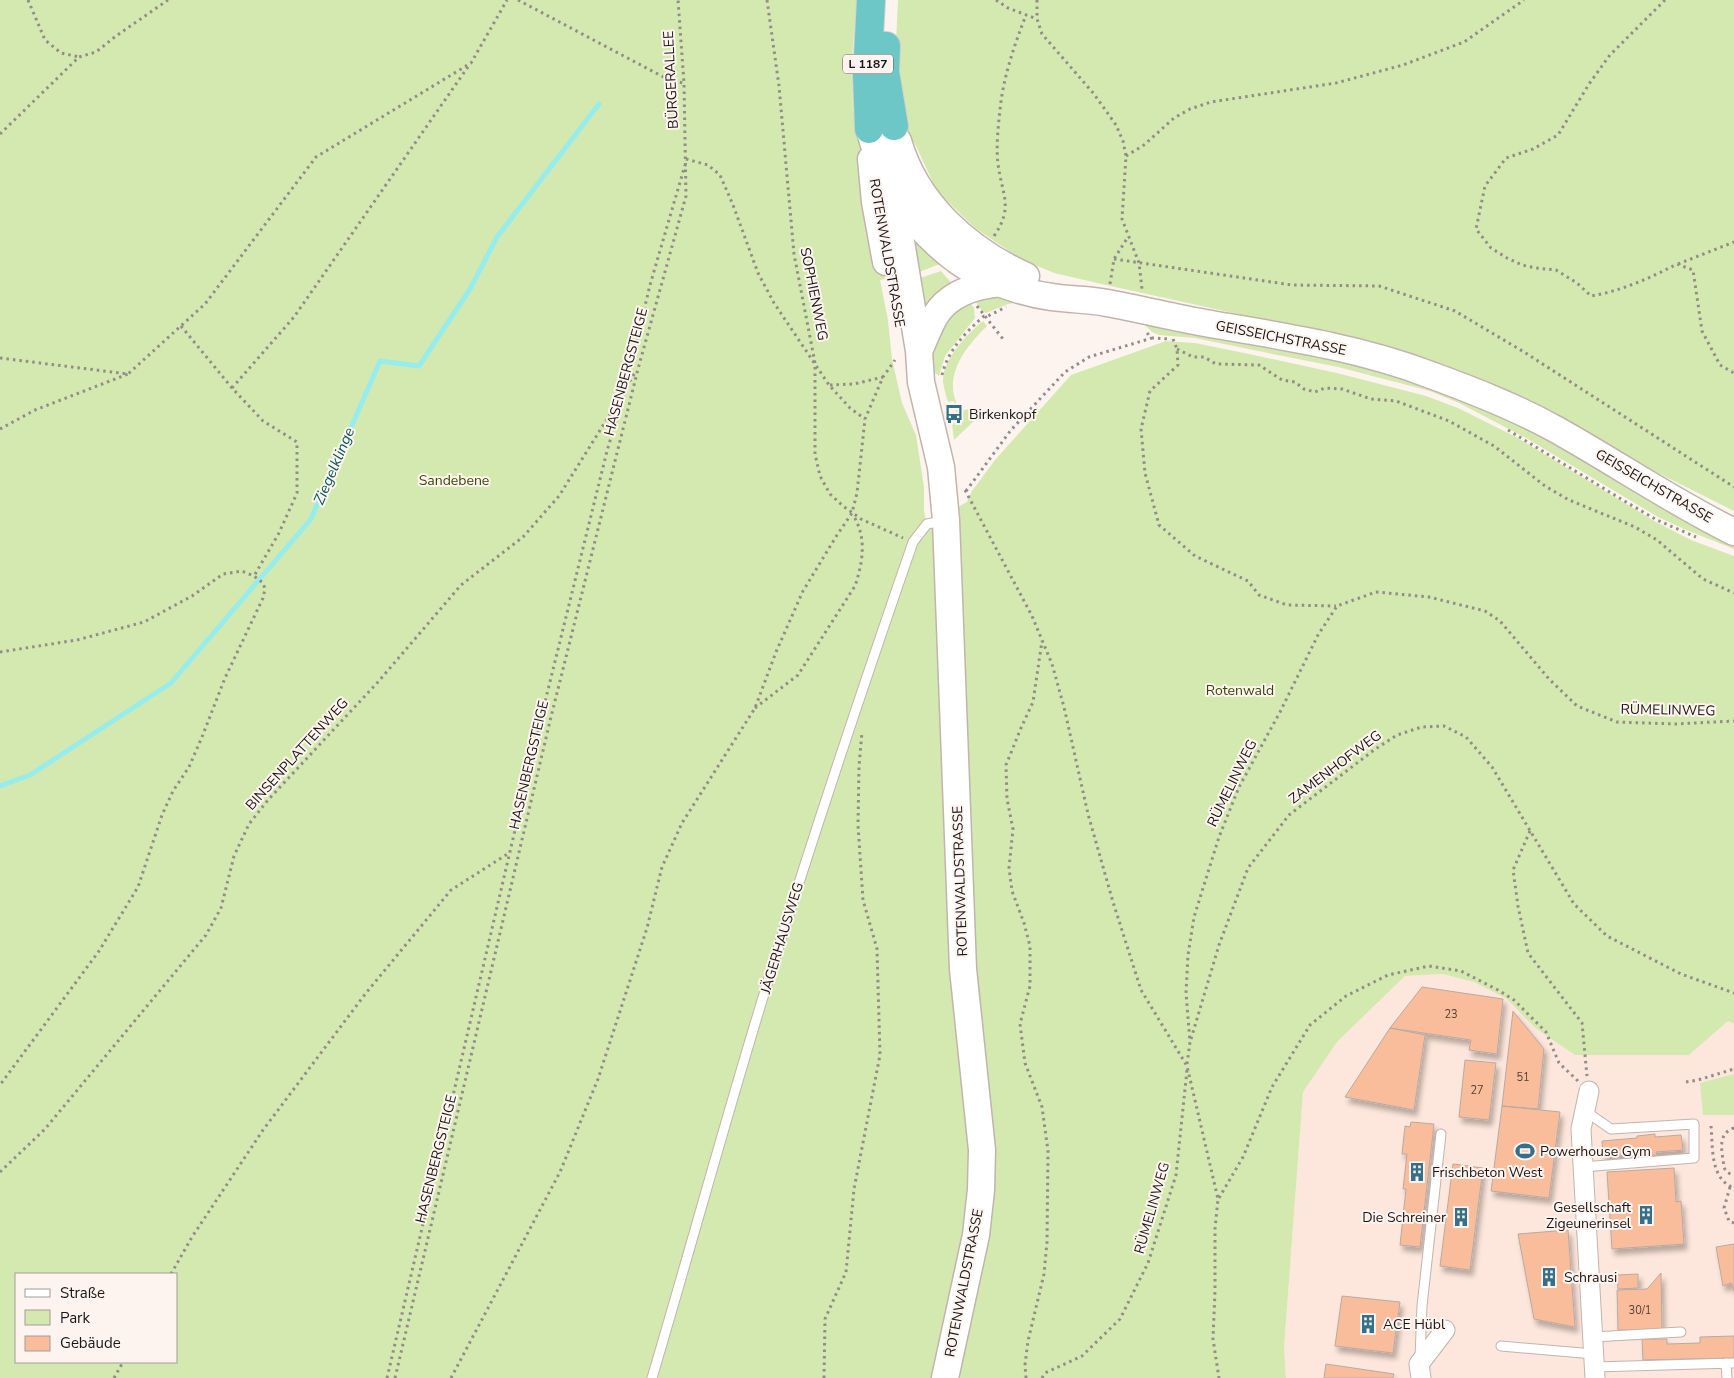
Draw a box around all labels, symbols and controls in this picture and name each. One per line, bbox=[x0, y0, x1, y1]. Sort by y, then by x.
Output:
street label: BÜRGERALLEE bbox=[659, 30, 683, 130]
road number: L 1187 bbox=[843, 54, 893, 74]
street label: ROTENWALDSTRASSE bbox=[865, 177, 909, 329]
street label: SOPHIENWEG bbox=[796, 246, 832, 342]
street label: HASENBERGSTEIGE bbox=[600, 306, 652, 438]
street label: GEISSEICHSTRASSE bbox=[1214, 316, 1348, 360]
bus stop icon: Birkenkopf bbox=[943, 403, 965, 425]
place label: Birkenkopf bbox=[969, 405, 1037, 424]
water label: Ziegelklinge bbox=[309, 424, 359, 508]
street label: GEISSEICHSTRASSE bbox=[1592, 445, 1716, 527]
park label: Sandebene bbox=[419, 471, 489, 490]
park label: Rotenwald bbox=[1206, 681, 1274, 700]
street label: BINSENPLATTENWEG bbox=[241, 694, 353, 814]
street label: HASENBERGSTEIGE bbox=[505, 699, 553, 831]
street label: RÜMELINWEG bbox=[1620, 700, 1716, 720]
street label: ZAMENHOFWEG bbox=[1285, 726, 1385, 808]
street label: RÜMELINWEG bbox=[1203, 736, 1261, 830]
street label: ROTENWALDSTRASSE bbox=[948, 805, 972, 957]
street label: JÄGERHAUSWEG bbox=[756, 880, 808, 997]
house number: 23 bbox=[1444, 1007, 1458, 1022]
house number: 51 bbox=[1516, 1070, 1530, 1085]
house number: 27 bbox=[1470, 1083, 1484, 1098]
street label: HASENBERGSTEIGE bbox=[411, 1093, 461, 1225]
sports icon: Powerhouse Gym bbox=[1514, 1140, 1536, 1162]
place label: Powerhouse Gym bbox=[1540, 1142, 1651, 1161]
street label: RÜMELINWEG bbox=[1130, 1160, 1174, 1256]
building icon: Frischbeton West bbox=[1406, 1161, 1428, 1183]
place label: Frischbeton West bbox=[1432, 1163, 1542, 1182]
place label: Gesellschaft Zigeunerinsel bbox=[1546, 1198, 1632, 1233]
building icon: Gesellschaft Zigeunerinsel bbox=[1635, 1204, 1657, 1226]
building icon: Die Schreiner bbox=[1450, 1206, 1472, 1228]
street label: ROTENWALDSTRASSE bbox=[940, 1207, 988, 1359]
place label: Die Schreiner bbox=[1362, 1208, 1446, 1227]
building icon: Schrausi bbox=[1538, 1266, 1560, 1288]
place label: Schrausi bbox=[1564, 1268, 1617, 1287]
legend bbox=[15, 1273, 178, 1363]
text: Straße bbox=[60, 1283, 105, 1303]
house number: 30/1 bbox=[1629, 1303, 1651, 1318]
text: Park bbox=[60, 1308, 90, 1328]
building icon: ACE Hübl bbox=[1357, 1313, 1379, 1335]
place label: ACE Hübl bbox=[1383, 1315, 1446, 1334]
text: Gebäude bbox=[60, 1333, 121, 1353]

